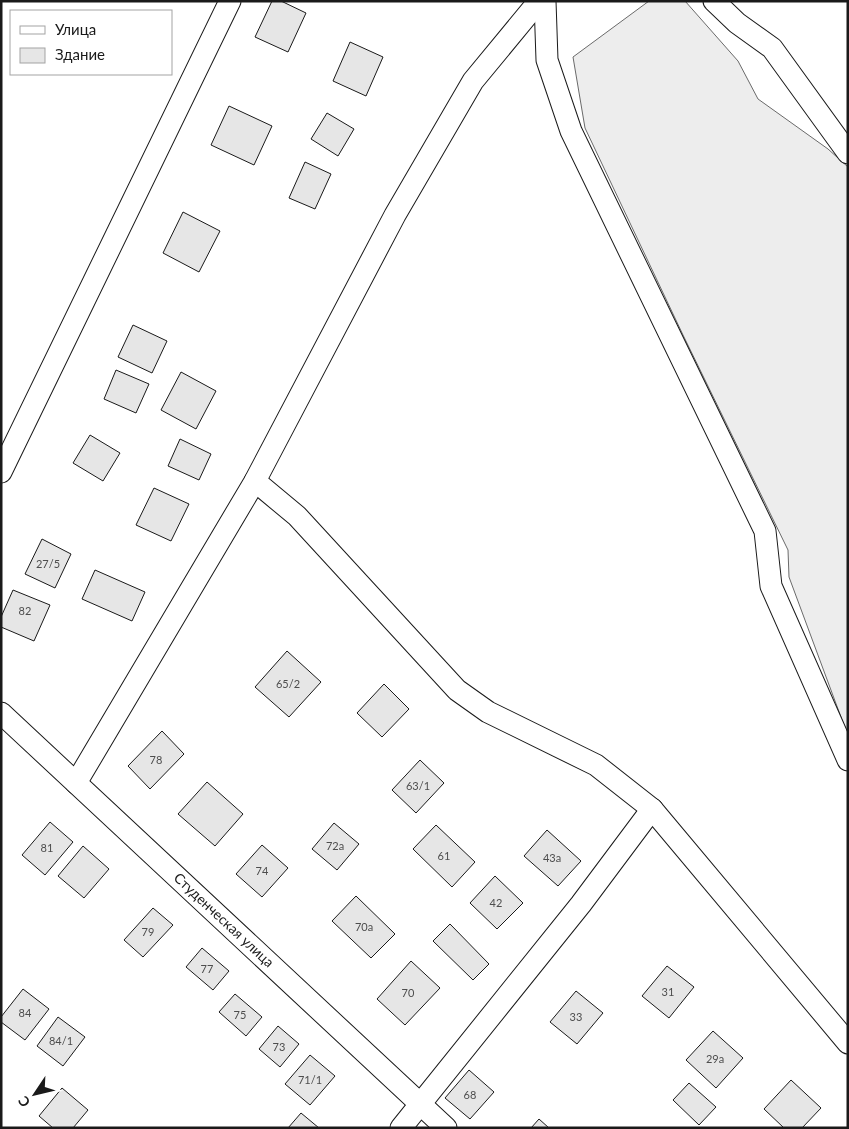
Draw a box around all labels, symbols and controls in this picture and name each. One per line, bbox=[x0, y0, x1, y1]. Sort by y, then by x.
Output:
legend bbox=[10, 10, 172, 75]
text: Улица bbox=[55, 20, 96, 38]
text: Здание bbox=[55, 45, 105, 63]
house number: 27/5 bbox=[36, 557, 60, 570]
house number: 82 bbox=[19, 604, 31, 617]
house number: 65/2 bbox=[276, 677, 300, 690]
house number: 78 bbox=[150, 753, 162, 766]
house number: 63/1 bbox=[406, 779, 430, 792]
house number: 72а bbox=[326, 839, 344, 852]
house number: 81 bbox=[41, 841, 53, 854]
house number: 61 bbox=[438, 849, 450, 862]
house number: 43а bbox=[543, 851, 561, 864]
house number: 74 bbox=[256, 864, 269, 877]
street label: Студенческая улица bbox=[171, 869, 278, 970]
house number: 42 bbox=[490, 896, 502, 909]
house number: 70а bbox=[355, 920, 373, 933]
house number: 79 bbox=[142, 925, 154, 938]
house number: 77 bbox=[201, 962, 213, 975]
house number: 31 bbox=[662, 985, 674, 998]
house number: 70 bbox=[402, 986, 415, 999]
house number: 84 bbox=[19, 1006, 32, 1019]
house number: 75 bbox=[234, 1008, 246, 1021]
house number: 33 bbox=[570, 1010, 582, 1023]
house number: 84/1 bbox=[49, 1034, 73, 1047]
house number: 73 bbox=[273, 1040, 285, 1053]
house number: 29а bbox=[706, 1052, 724, 1065]
north arrow bbox=[10, 1069, 60, 1119]
house number: 71/1 bbox=[298, 1073, 322, 1086]
house number: 68 bbox=[464, 1088, 476, 1101]
text: С bbox=[14, 1092, 34, 1110]

